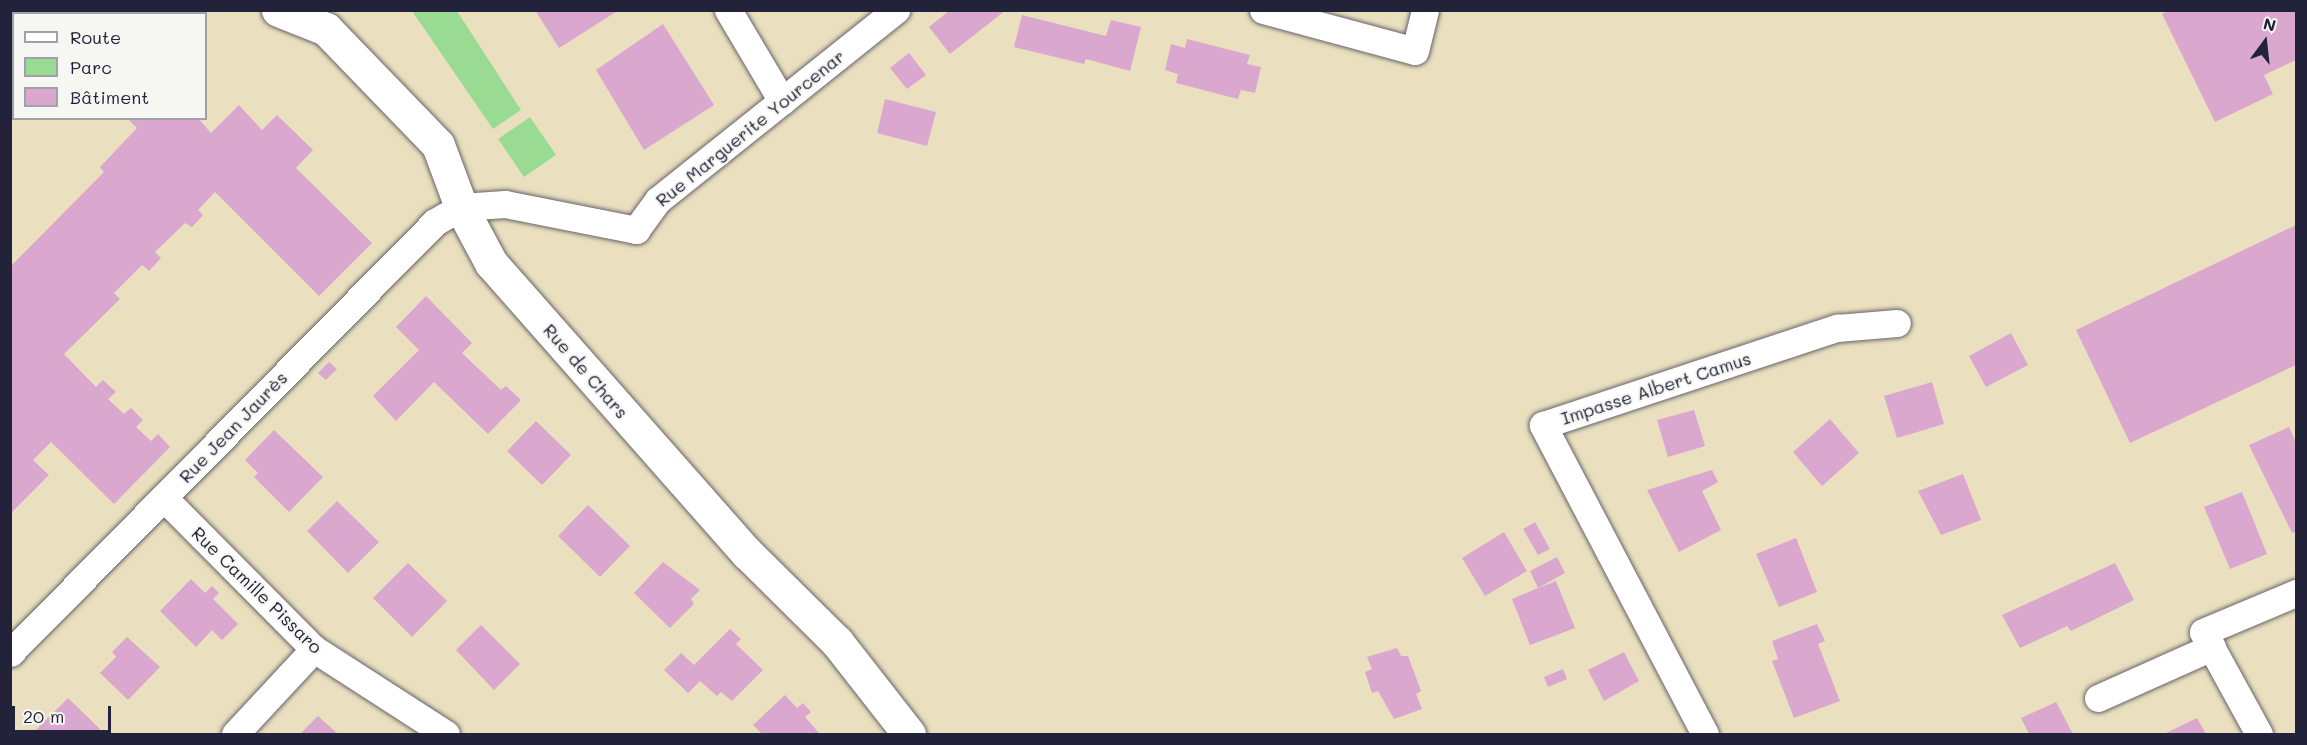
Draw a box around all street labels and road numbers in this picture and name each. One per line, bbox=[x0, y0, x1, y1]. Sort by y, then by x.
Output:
street label: Rue Marguerite Yourcenar bbox=[651, 45, 849, 211]
street label: Rue de Chars bbox=[539, 319, 633, 423]
street label: Impasse Albert Camus bbox=[1558, 347, 1754, 429]
street label: Rue Jean Jaurès bbox=[174, 367, 292, 487]
street label: Rue Camille Pissaro bbox=[187, 522, 327, 658]

